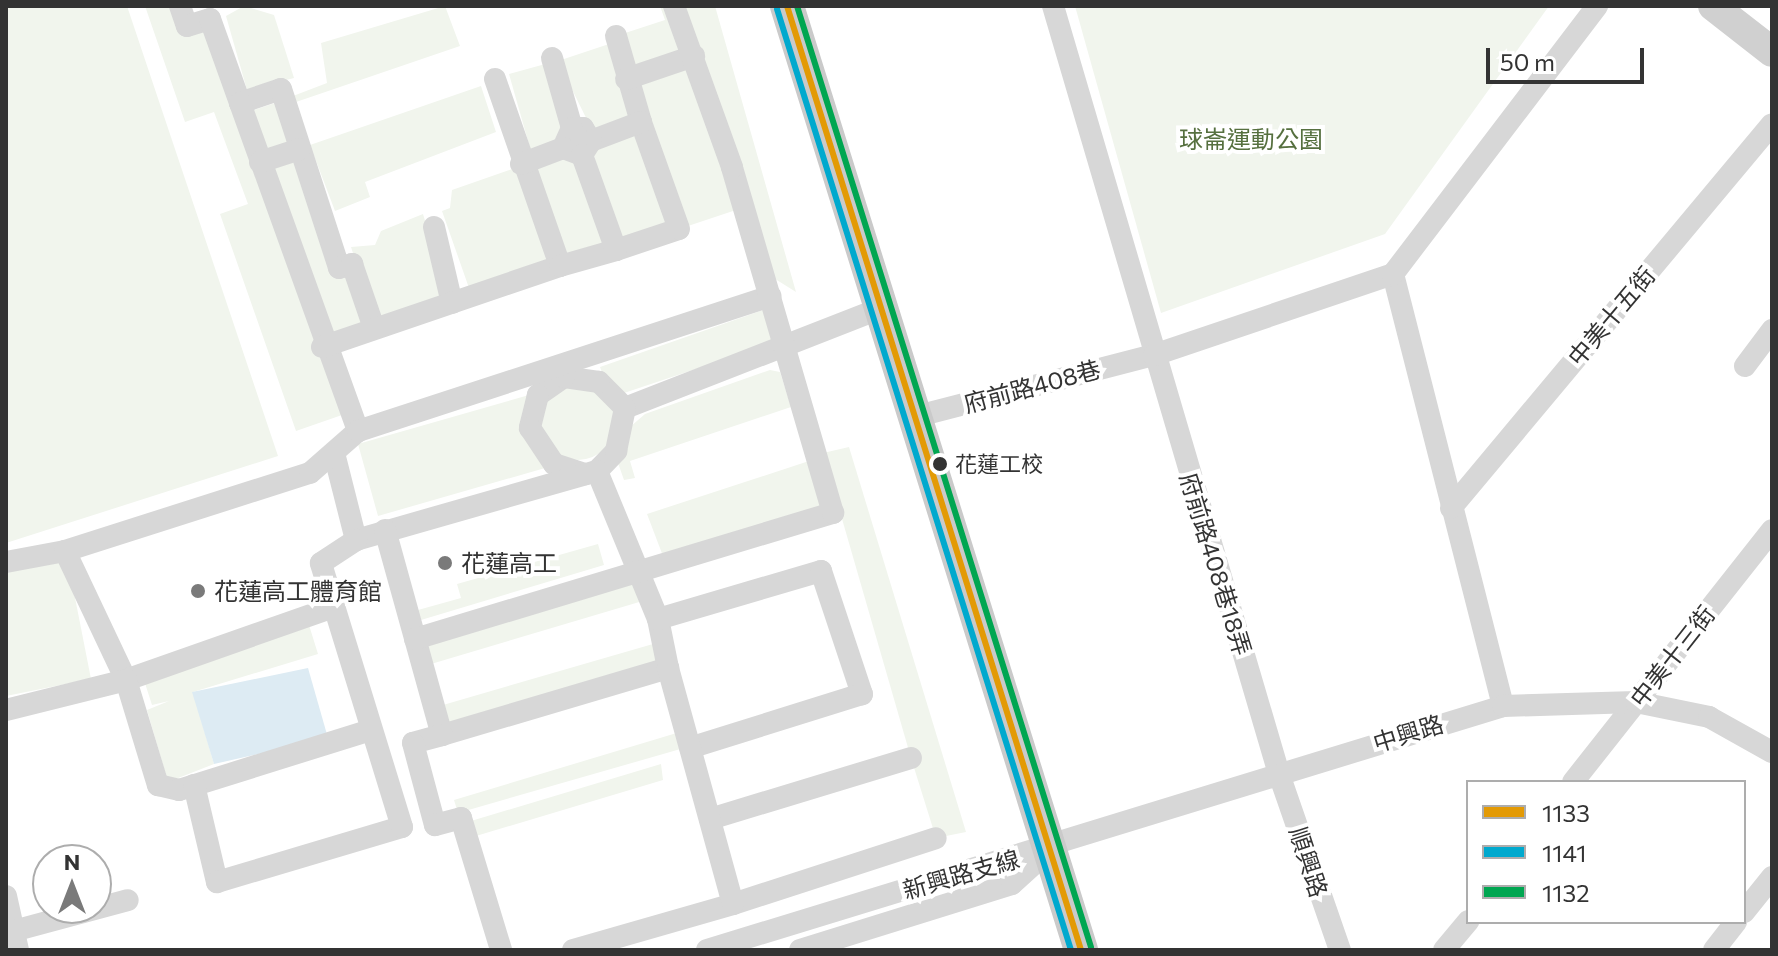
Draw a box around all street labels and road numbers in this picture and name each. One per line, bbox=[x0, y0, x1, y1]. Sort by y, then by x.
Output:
street label: 中美十五街 bbox=[1561, 261, 1661, 371]
street label: 府前路408巷 bbox=[960, 354, 1104, 418]
street label: 府前路408巷18弄 bbox=[1175, 469, 1257, 659]
street label: 中美十三街 bbox=[1624, 600, 1720, 712]
street label: 中興路 bbox=[1369, 709, 1447, 757]
street label: 順興路 bbox=[1284, 823, 1334, 901]
street label: 新興路支線 bbox=[899, 844, 1023, 904]

